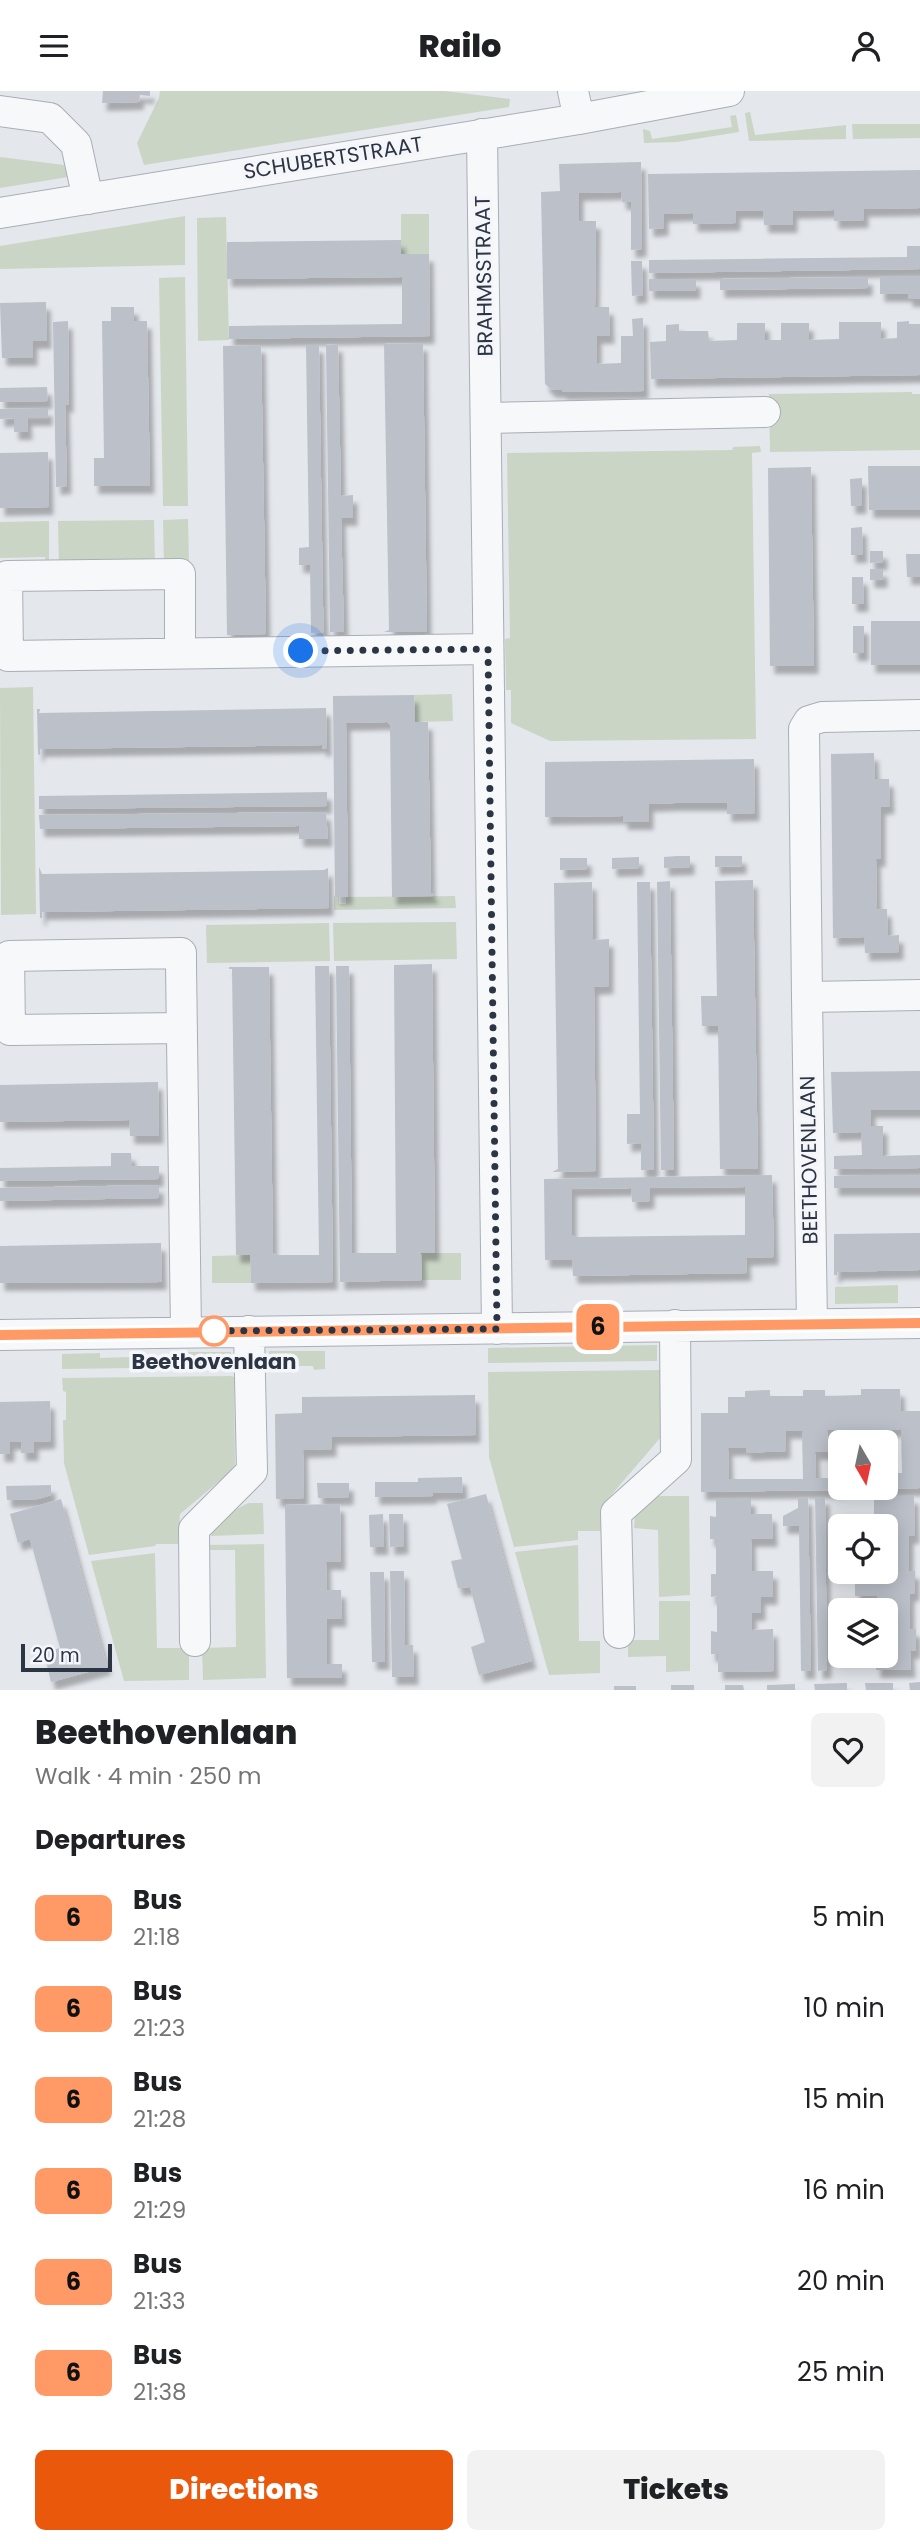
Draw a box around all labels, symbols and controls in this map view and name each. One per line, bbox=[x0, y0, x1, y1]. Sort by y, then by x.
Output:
text: Railo bbox=[419, 23, 501, 68]
icon: menu bbox=[35, 27, 73, 65]
icon: person bbox=[847, 27, 885, 65]
street label: SCHUBERTSTRAAT bbox=[241, 129, 425, 186]
street label: BRAHMSSTRAAT bbox=[468, 195, 499, 357]
your location bbox=[283, 633, 318, 668]
street label: BEETHOVENLAAN bbox=[793, 1075, 824, 1245]
line badge: 6 bbox=[575, 1304, 621, 1350]
text: 6 bbox=[590, 1310, 606, 1343]
marker: Beethovenlaan bbox=[199, 1316, 229, 1346]
place label: Beethovenlaan bbox=[132, 1347, 296, 1376]
north arrow bbox=[828, 1430, 898, 1500]
map controls bbox=[828, 1430, 898, 1668]
button: locate bbox=[828, 1514, 898, 1584]
button: layers bbox=[828, 1598, 898, 1668]
scale bar bbox=[21, 1641, 112, 1673]
text: 20 m bbox=[32, 1642, 80, 1669]
text: Beethovenlaan bbox=[35, 1709, 297, 1756]
button: heart bbox=[811, 1713, 885, 1787]
text: Walk · 4 min · 250 m bbox=[35, 1760, 261, 1792]
text: Departures bbox=[35, 1822, 186, 1858]
text: Bus bbox=[133, 1882, 182, 1918]
text: 5 min bbox=[812, 1899, 885, 1935]
text: 6 bbox=[66, 1901, 81, 1934]
text: 21:18 bbox=[133, 1921, 180, 1953]
text: Bus bbox=[133, 1973, 182, 2009]
text: 10 min bbox=[804, 1990, 885, 2026]
text: 6 bbox=[66, 1992, 81, 2025]
text: 21:23 bbox=[133, 2012, 185, 2044]
text: Bus bbox=[133, 2064, 182, 2100]
text: 15 min bbox=[804, 2081, 885, 2117]
text: 6 bbox=[66, 2083, 81, 2116]
text: 21:28 bbox=[133, 2103, 186, 2135]
text: Bus bbox=[133, 2155, 182, 2191]
text: 16 min bbox=[803, 2172, 885, 2208]
text: 6 bbox=[66, 2174, 81, 2207]
text: 21:29 bbox=[133, 2194, 186, 2226]
text: Bus bbox=[133, 2246, 182, 2282]
text: 20 min bbox=[797, 2263, 885, 2299]
text: 6 bbox=[66, 2265, 81, 2298]
text: 21:33 bbox=[133, 2285, 186, 2317]
text: Bus bbox=[133, 2337, 182, 2373]
text: 25 min bbox=[797, 2354, 885, 2390]
text: 6 bbox=[66, 2356, 81, 2389]
text: 21:38 bbox=[133, 2376, 187, 2408]
button: Directions bbox=[35, 2450, 453, 2530]
button: Tickets bbox=[467, 2450, 885, 2530]

